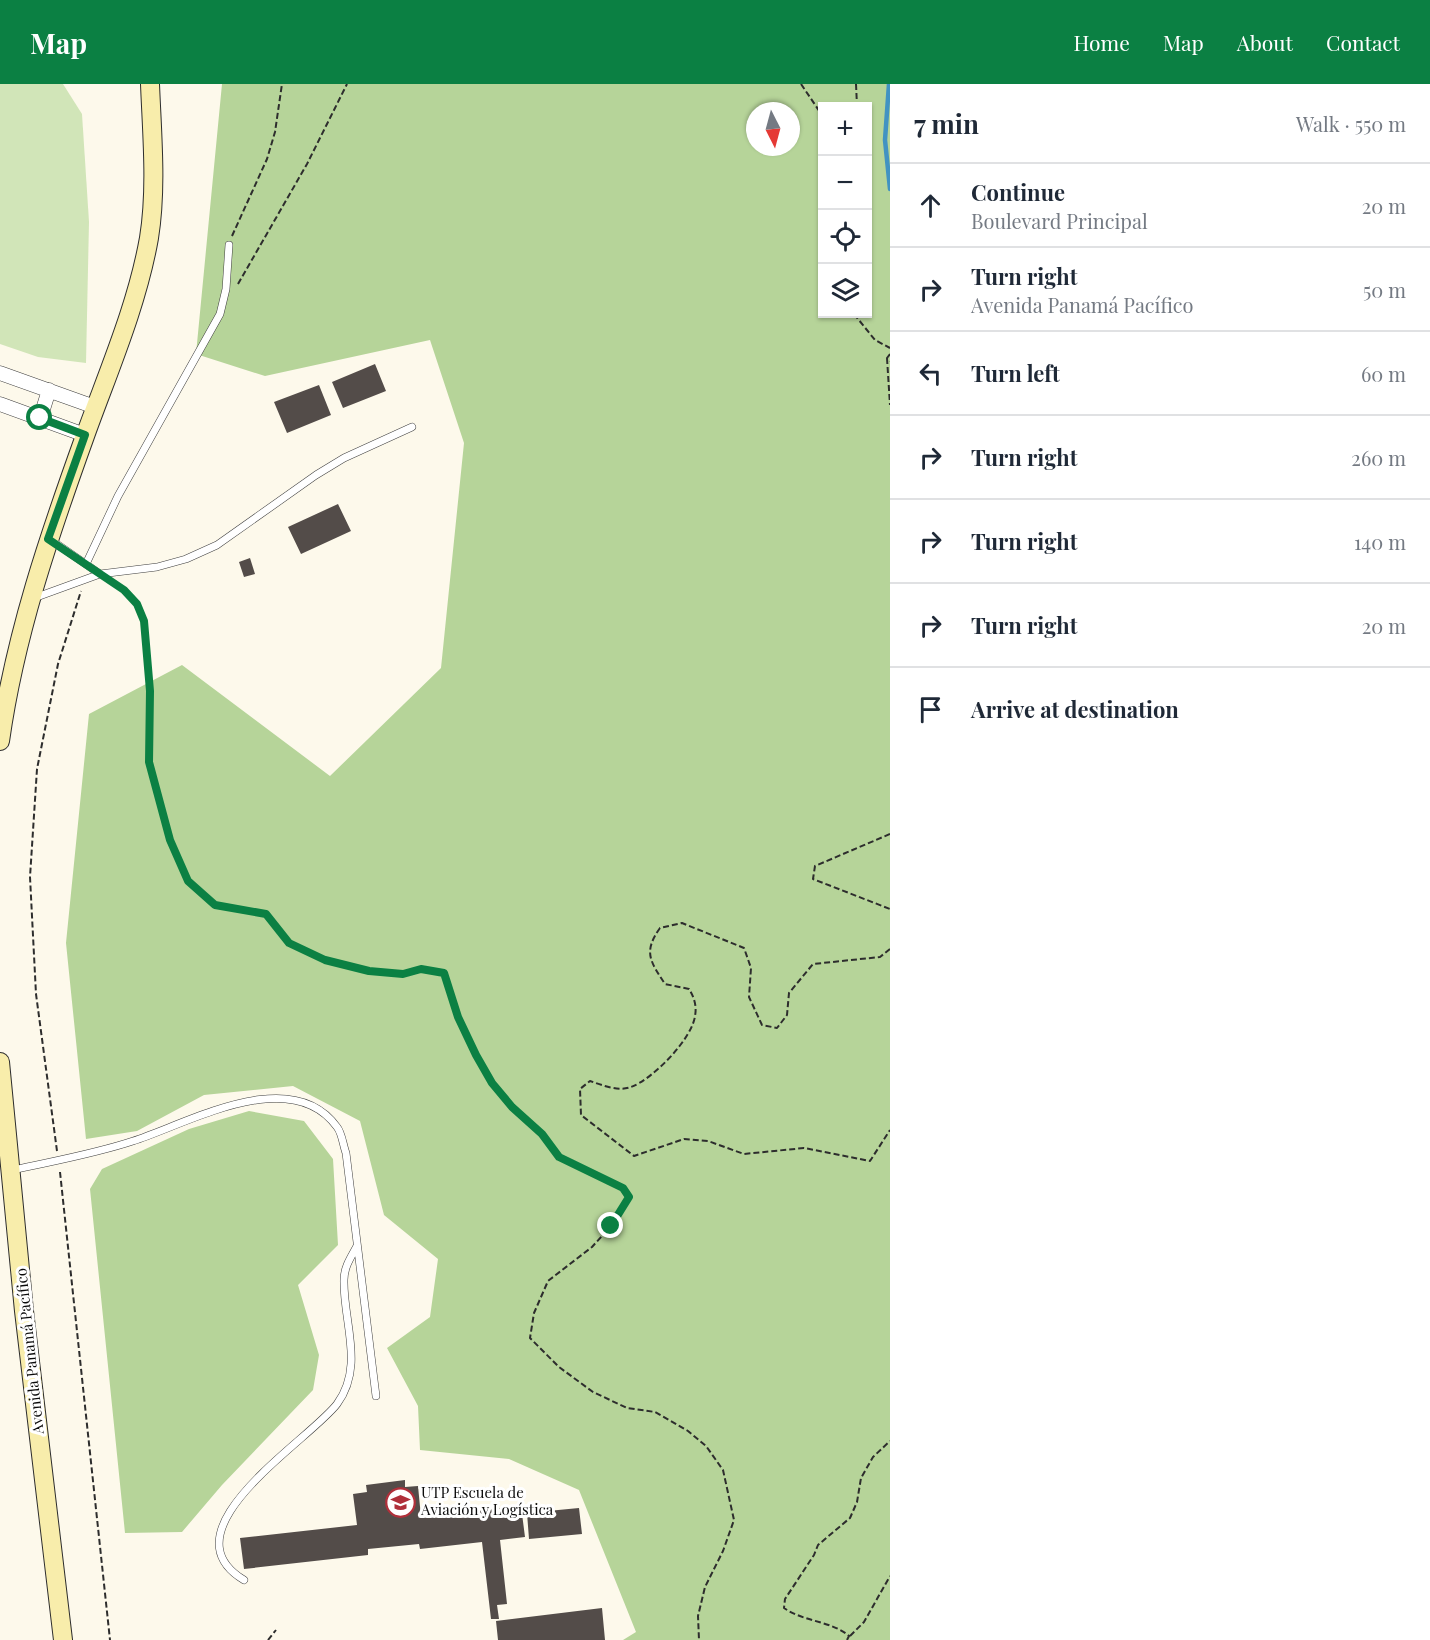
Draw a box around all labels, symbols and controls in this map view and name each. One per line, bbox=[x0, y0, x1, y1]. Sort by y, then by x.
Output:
text: Map bbox=[30, 24, 87, 61]
text: Home bbox=[1074, 28, 1130, 56]
text: Map bbox=[1163, 28, 1204, 56]
text: About bbox=[1237, 28, 1293, 56]
text: Contact bbox=[1326, 28, 1400, 56]
north arrow bbox=[746, 102, 800, 156]
map controls bbox=[818, 102, 872, 318]
button: + bbox=[818, 102, 872, 156]
text: 7 min bbox=[914, 106, 979, 141]
text: Walk · 550 m bbox=[1296, 110, 1406, 137]
button: − bbox=[818, 156, 872, 210]
text: Continue bbox=[971, 177, 1065, 207]
icon: ahead bbox=[914, 189, 947, 222]
text: 20 m bbox=[1362, 192, 1406, 219]
text: Boulevard Principal bbox=[971, 207, 1148, 234]
button: locate bbox=[818, 210, 872, 264]
text: Turn right bbox=[971, 261, 1077, 291]
button: layers bbox=[818, 264, 872, 318]
icon: right bbox=[914, 273, 947, 306]
text: 50 m bbox=[1363, 276, 1406, 303]
text: Avenida Panamá Pacífico bbox=[971, 291, 1194, 318]
icon: left bbox=[914, 357, 947, 390]
text: Turn left bbox=[971, 358, 1060, 388]
text: 60 m bbox=[1361, 360, 1406, 387]
route start bbox=[26, 404, 52, 430]
icon: right bbox=[914, 441, 947, 474]
text: Turn right bbox=[971, 442, 1077, 472]
text: 260 m bbox=[1351, 444, 1406, 471]
icon: right bbox=[914, 525, 947, 558]
text: Turn right bbox=[971, 526, 1077, 556]
text: 140 m bbox=[1354, 528, 1406, 555]
icon: right bbox=[914, 609, 947, 642]
text: Turn right bbox=[971, 610, 1077, 640]
text: 20 m bbox=[1362, 612, 1406, 639]
icon: arrive bbox=[914, 693, 947, 726]
text: Arrive at destination bbox=[971, 694, 1179, 724]
route end bbox=[597, 1212, 623, 1238]
street label: Avenida Panamá Pacífico bbox=[10, 1267, 48, 1436]
place label: UTP Escuela de Aviación y Logística bbox=[420, 1482, 554, 1519]
school or university icon: UTP Escuela de Aviación y Logística bbox=[384, 1486, 416, 1518]

